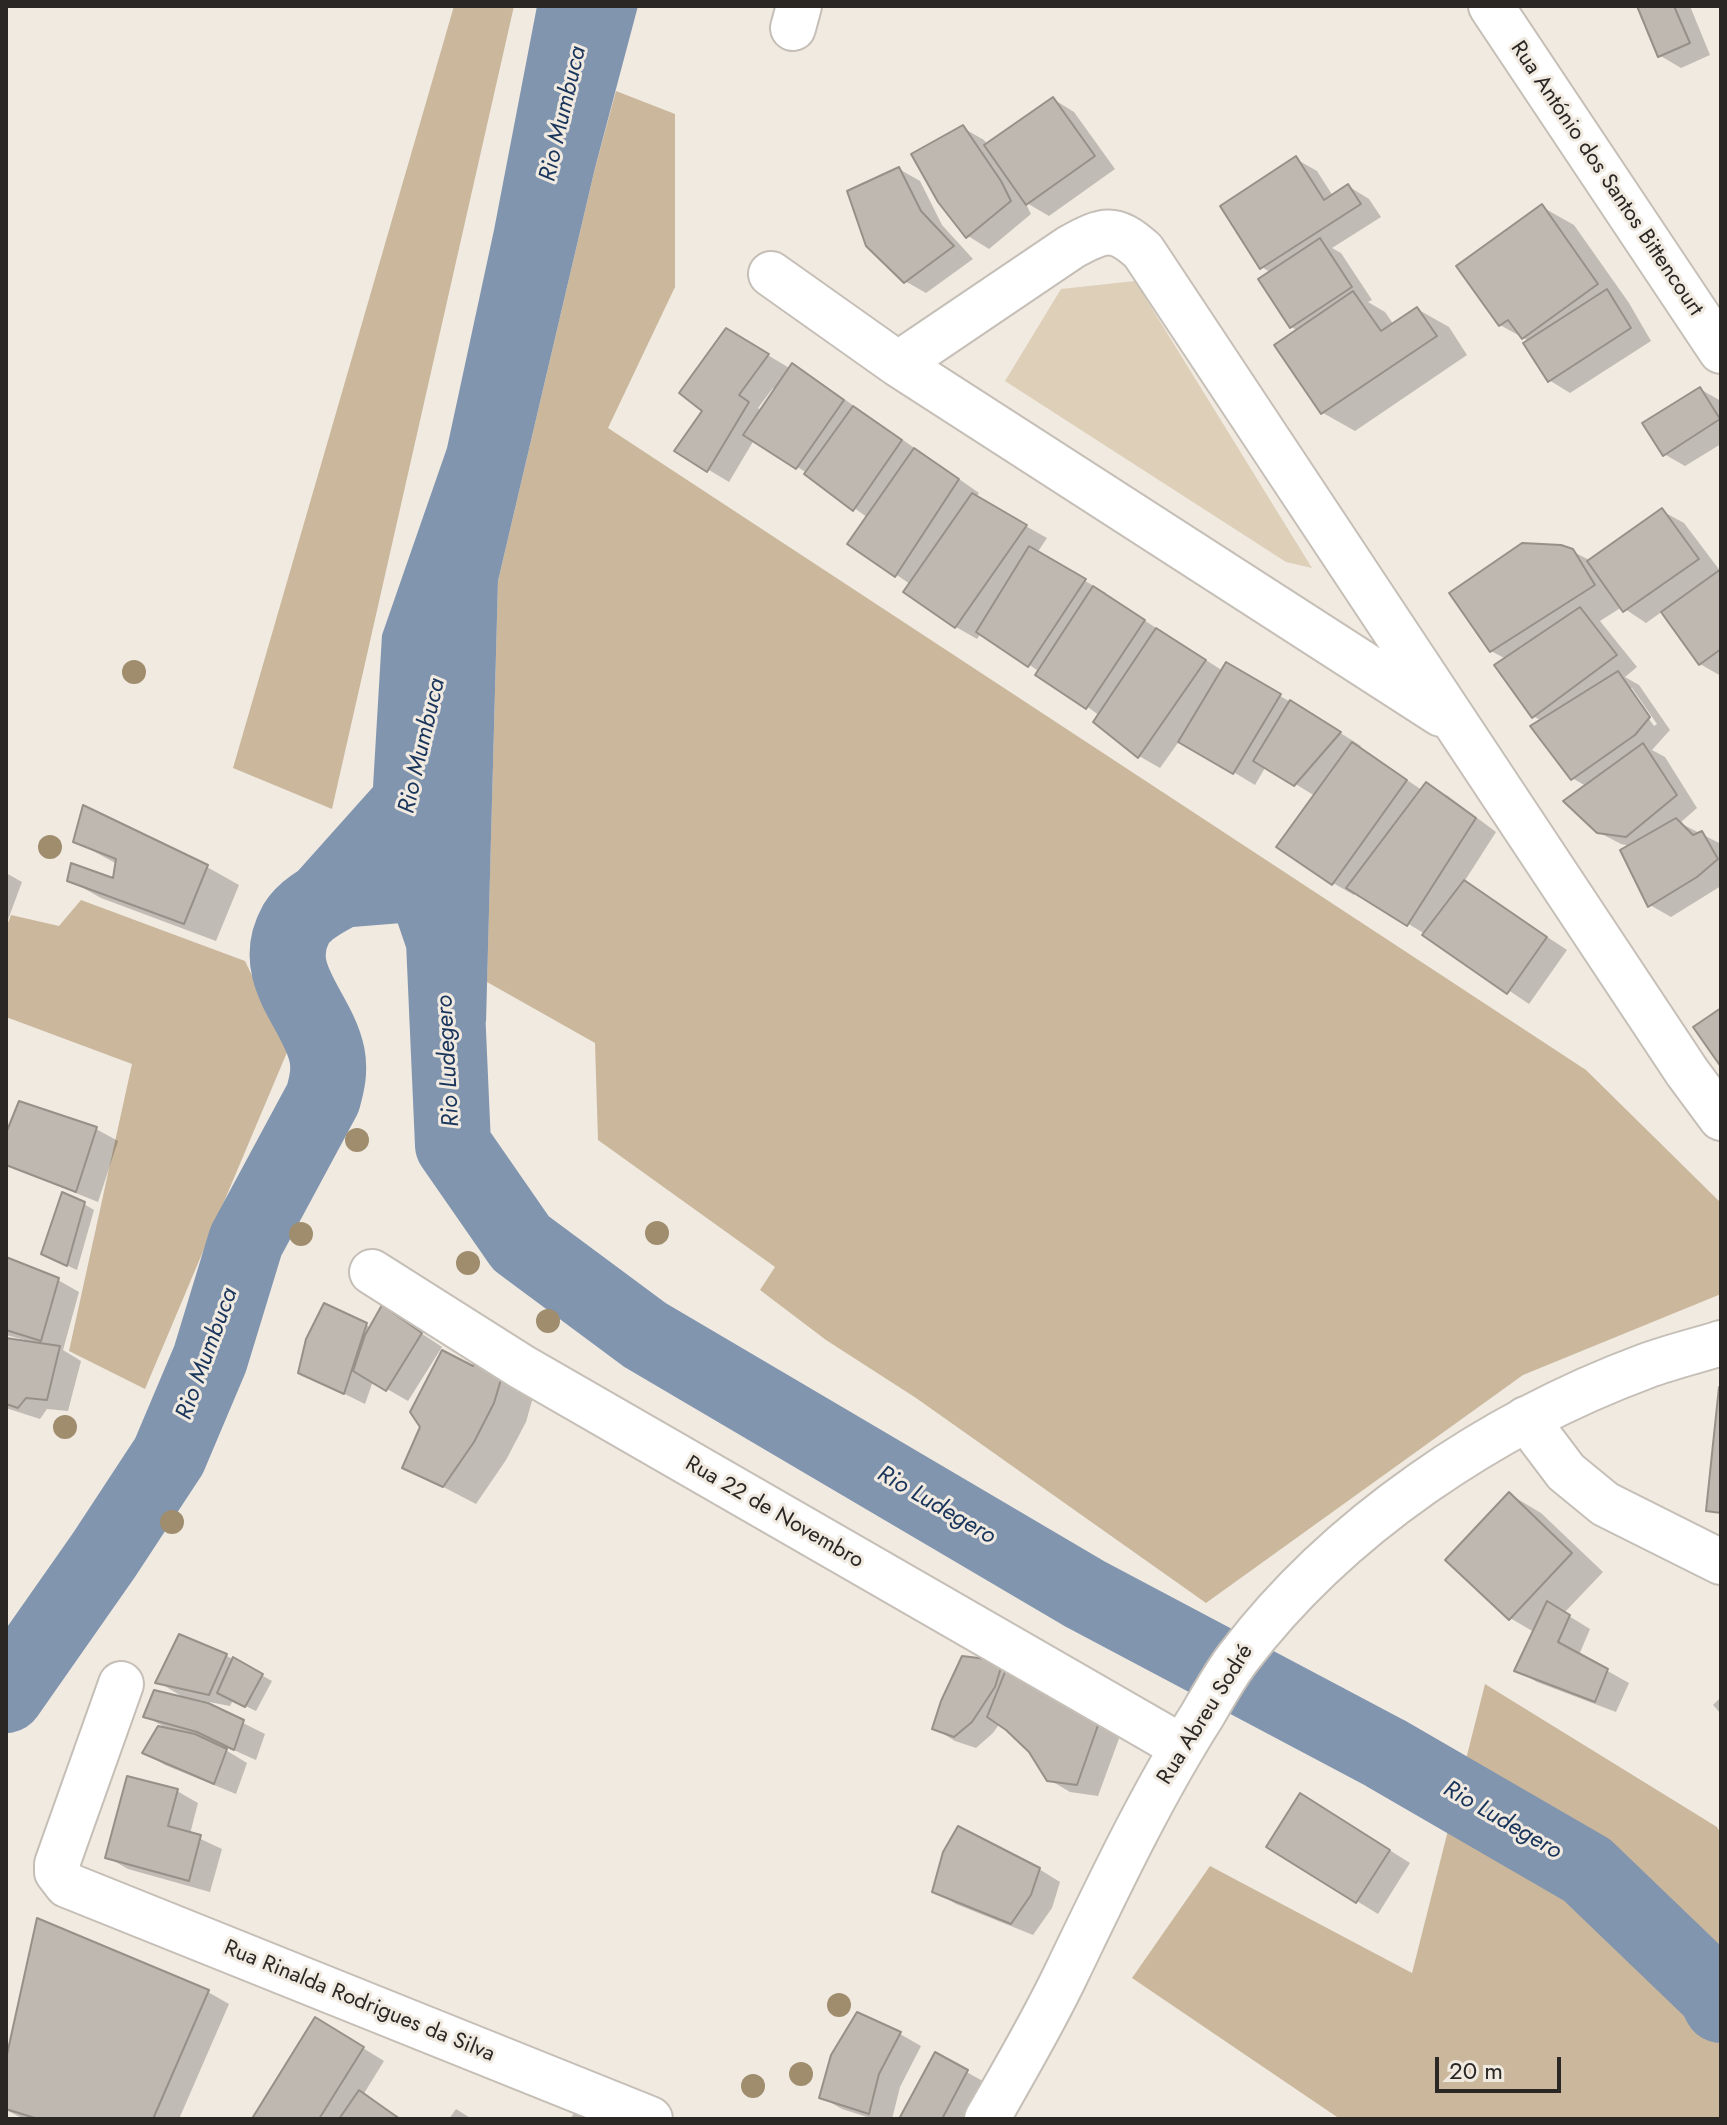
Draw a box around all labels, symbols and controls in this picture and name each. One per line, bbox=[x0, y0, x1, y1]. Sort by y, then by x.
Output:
street label: Rua António dos Santos Bittencourt bbox=[1504, 37, 1708, 321]
water label: Rio Mumbuca bbox=[534, 43, 594, 185]
water label: Rio Mumbuca bbox=[393, 675, 453, 817]
water label: Rio Ludegero bbox=[431, 994, 467, 1128]
water label: Rio Mumbuca bbox=[171, 1284, 245, 1424]
street label: Rua 22 de Novembro bbox=[680, 1451, 868, 1575]
water label: Rio Ludegero bbox=[872, 1460, 1000, 1552]
street label: Rua Abreu Sodré bbox=[1152, 1640, 1260, 1790]
water label: Rio Ludegero bbox=[1438, 1775, 1566, 1867]
street label: Rua Rinalda Rodrigues da Silva bbox=[220, 1935, 498, 2069]
scale bar bbox=[1439, 2041, 1565, 2091]
text: 20 m bbox=[1449, 2053, 1503, 2088]

